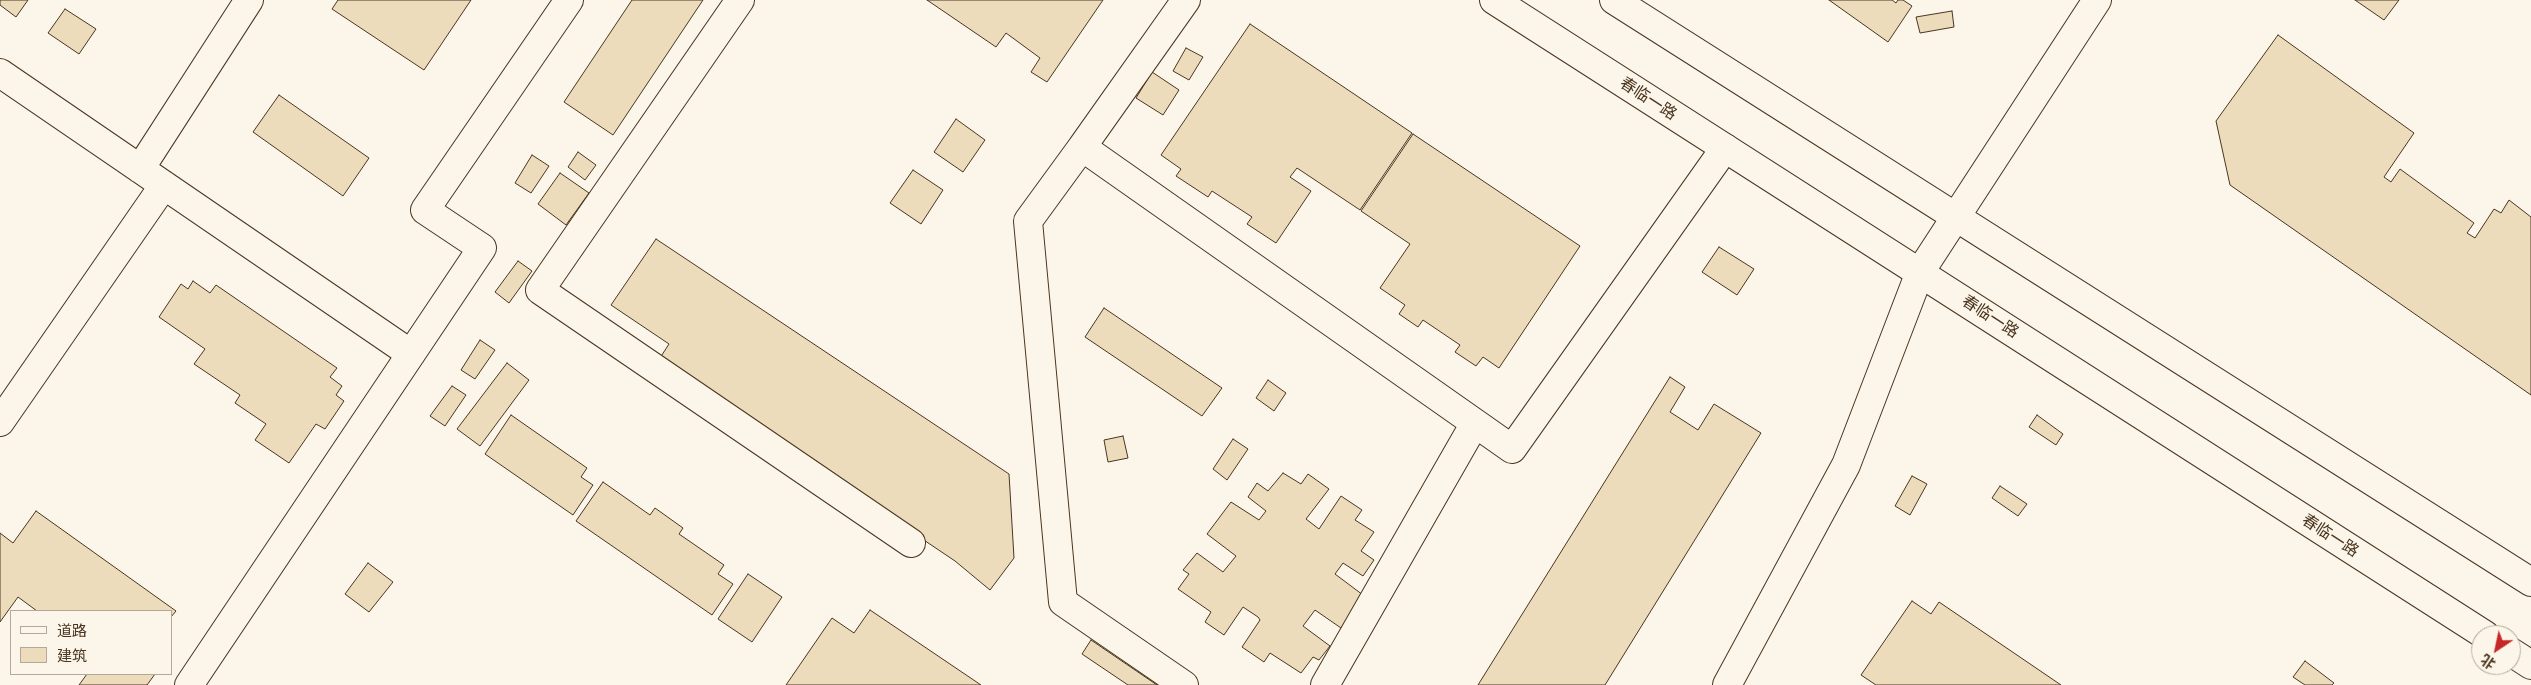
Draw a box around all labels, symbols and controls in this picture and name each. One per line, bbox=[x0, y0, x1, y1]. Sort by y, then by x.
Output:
street label: 春临一路 bbox=[1616, 74, 1680, 124]
street label: 春临一路 bbox=[1958, 292, 2022, 342]
street label: 春临一路 bbox=[2298, 511, 2362, 561]
legend bbox=[10, 610, 172, 675]
text: 道路 bbox=[57, 620, 87, 640]
north arrow bbox=[2471, 625, 2521, 675]
text: 建筑 bbox=[57, 645, 87, 665]
text: 北 bbox=[2477, 650, 2499, 674]

